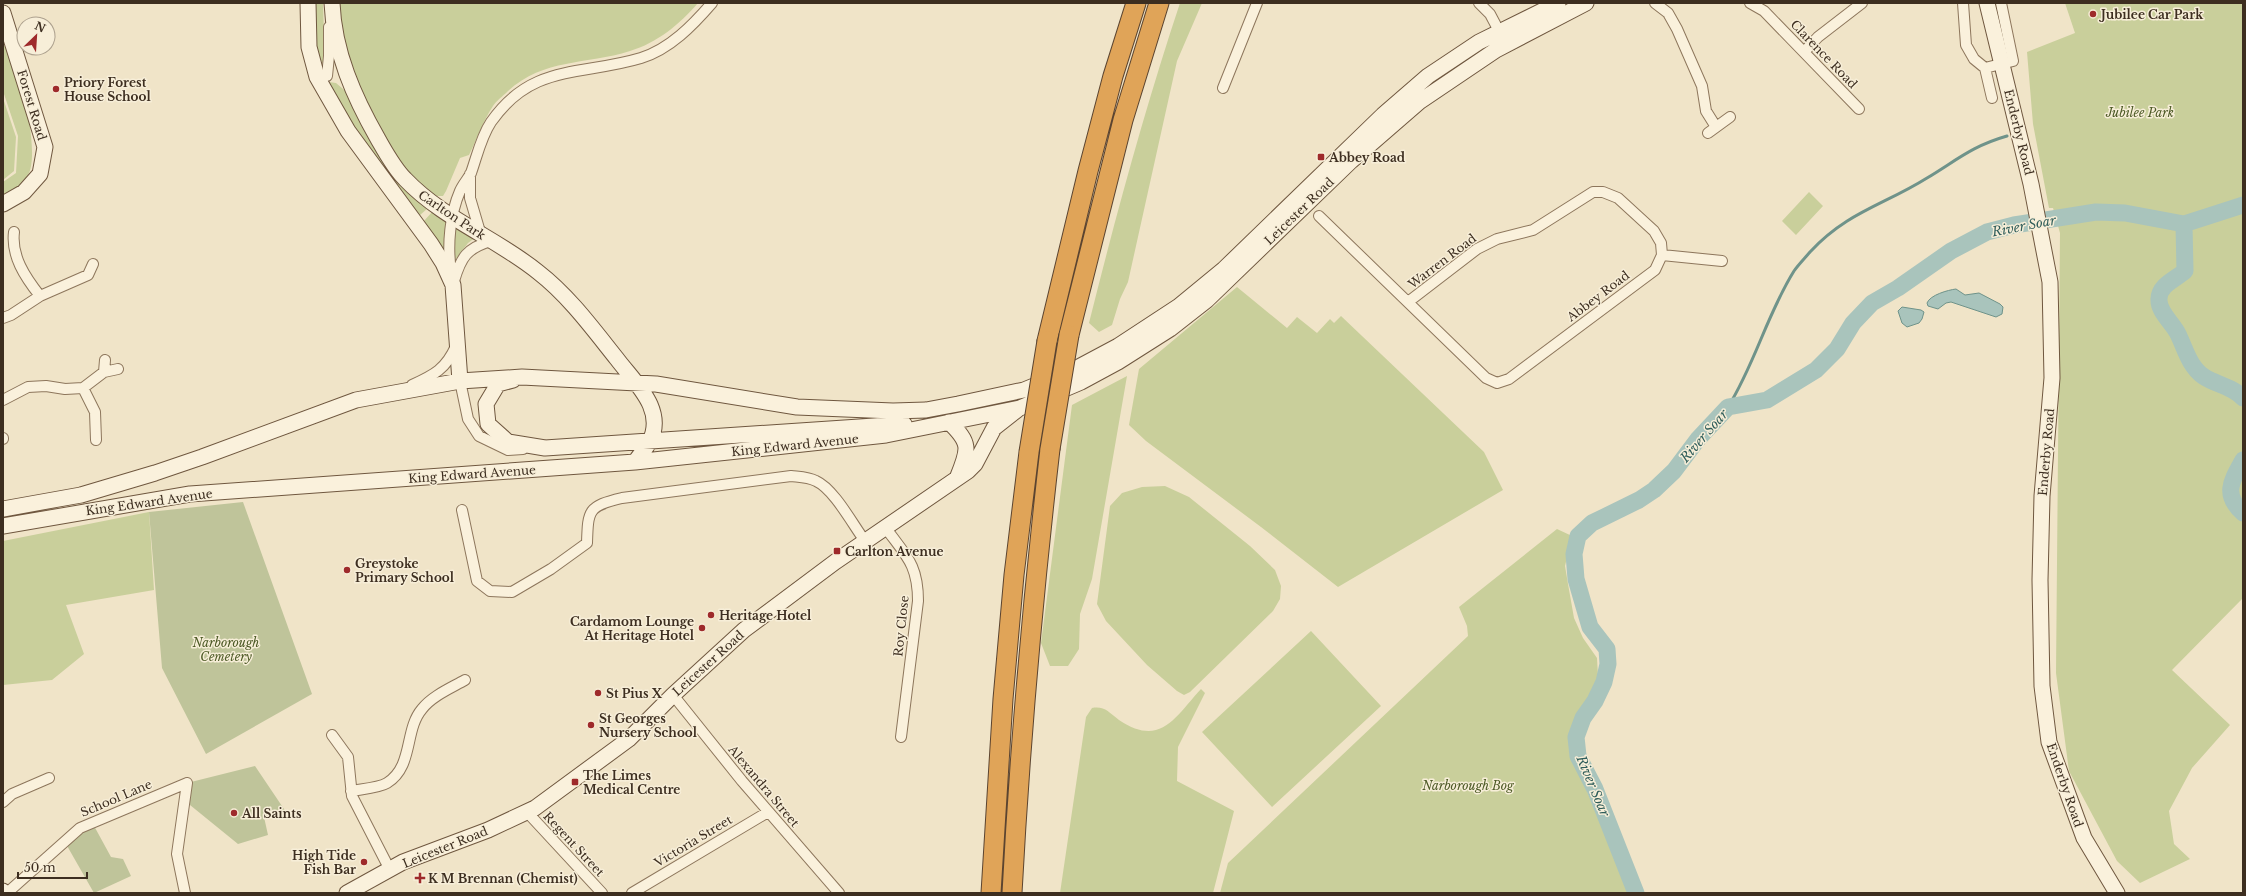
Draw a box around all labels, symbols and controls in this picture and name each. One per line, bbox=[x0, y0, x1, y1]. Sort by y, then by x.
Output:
place label: Jubilee Car Park bbox=[2098, 7, 2204, 22]
marker: Jubilee Car Park bbox=[2088, 9, 2098, 19]
north arrow bbox=[16, 16, 56, 56]
street label: Clarence Road bbox=[1787, 17, 1861, 91]
text: N bbox=[33, 18, 48, 36]
street label: Forest Road bbox=[14, 68, 50, 142]
place label: Priory Forest House School bbox=[64, 75, 151, 104]
marker: Priory Forest House School bbox=[51, 84, 61, 94]
street label: Enderby Road bbox=[2001, 87, 2037, 177]
park label: Jubilee Park bbox=[2105, 105, 2174, 120]
place label: Abbey Road bbox=[1328, 150, 1406, 165]
marker: Abbey Road bbox=[1316, 152, 1326, 162]
street label: Leicester Road bbox=[1261, 174, 1337, 248]
street label: Carlton Park bbox=[416, 187, 489, 243]
water label: River Soar bbox=[1990, 211, 2058, 241]
street label: Warren Road bbox=[1404, 230, 1479, 292]
street label: Abbey Road bbox=[1563, 268, 1632, 325]
water label: River Soar bbox=[1676, 405, 1732, 467]
street label: Enderby Road bbox=[2035, 408, 2057, 496]
street label: King Edward Avenue bbox=[731, 431, 860, 459]
street label: King Edward Avenue bbox=[408, 462, 537, 486]
street label: King Edward Avenue bbox=[85, 486, 214, 518]
place label: Carlton Avenue bbox=[845, 544, 944, 559]
marker: Carlton Avenue bbox=[832, 546, 842, 556]
place label: Greystoke Primary School bbox=[355, 556, 455, 585]
marker: Greystoke Primary School bbox=[342, 565, 352, 575]
street label: Roy Close bbox=[890, 595, 912, 657]
place label: Heritage Hotel bbox=[719, 608, 812, 623]
marker: Heritage Hotel bbox=[706, 610, 716, 620]
place label: Cardamom Lounge At Heritage Hotel bbox=[570, 614, 695, 643]
marker: Cardamom Lounge At Heritage Hotel bbox=[697, 623, 707, 633]
street label: Leicester Road bbox=[669, 627, 747, 699]
park label: Narborough Cemetery bbox=[192, 635, 260, 664]
place label: St Pius X bbox=[606, 686, 663, 701]
marker: St Pius X bbox=[593, 688, 603, 698]
place label: St Georges Nursery School bbox=[599, 711, 698, 740]
marker: St Georges Nursery School bbox=[586, 720, 596, 730]
street label: Alexandra Street bbox=[725, 741, 803, 830]
street label: Enderby Road bbox=[2044, 741, 2086, 829]
water label: River Soar bbox=[1572, 752, 1614, 820]
place label: The Limes Medical Centre bbox=[583, 768, 680, 797]
street label: School Lane bbox=[78, 776, 154, 820]
marker: The Limes Medical Centre bbox=[570, 777, 580, 787]
park label: Narborough Bog bbox=[1421, 778, 1515, 793]
place label: All Saints bbox=[241, 806, 302, 821]
marker: All Saints bbox=[229, 808, 239, 818]
street label: Regent Street bbox=[540, 809, 608, 880]
street label: Victoria Street bbox=[651, 812, 735, 871]
street label: Leicester Road bbox=[400, 823, 490, 871]
place label: High Tide Fish Bar bbox=[292, 848, 356, 877]
scale bar bbox=[18, 854, 87, 880]
marker: High Tide Fish Bar bbox=[359, 857, 369, 867]
text: 50 m bbox=[24, 860, 56, 875]
place label: K M Brennan (Chemist) bbox=[428, 871, 578, 886]
marker: K M Brennan (Chemist) bbox=[415, 873, 425, 883]

